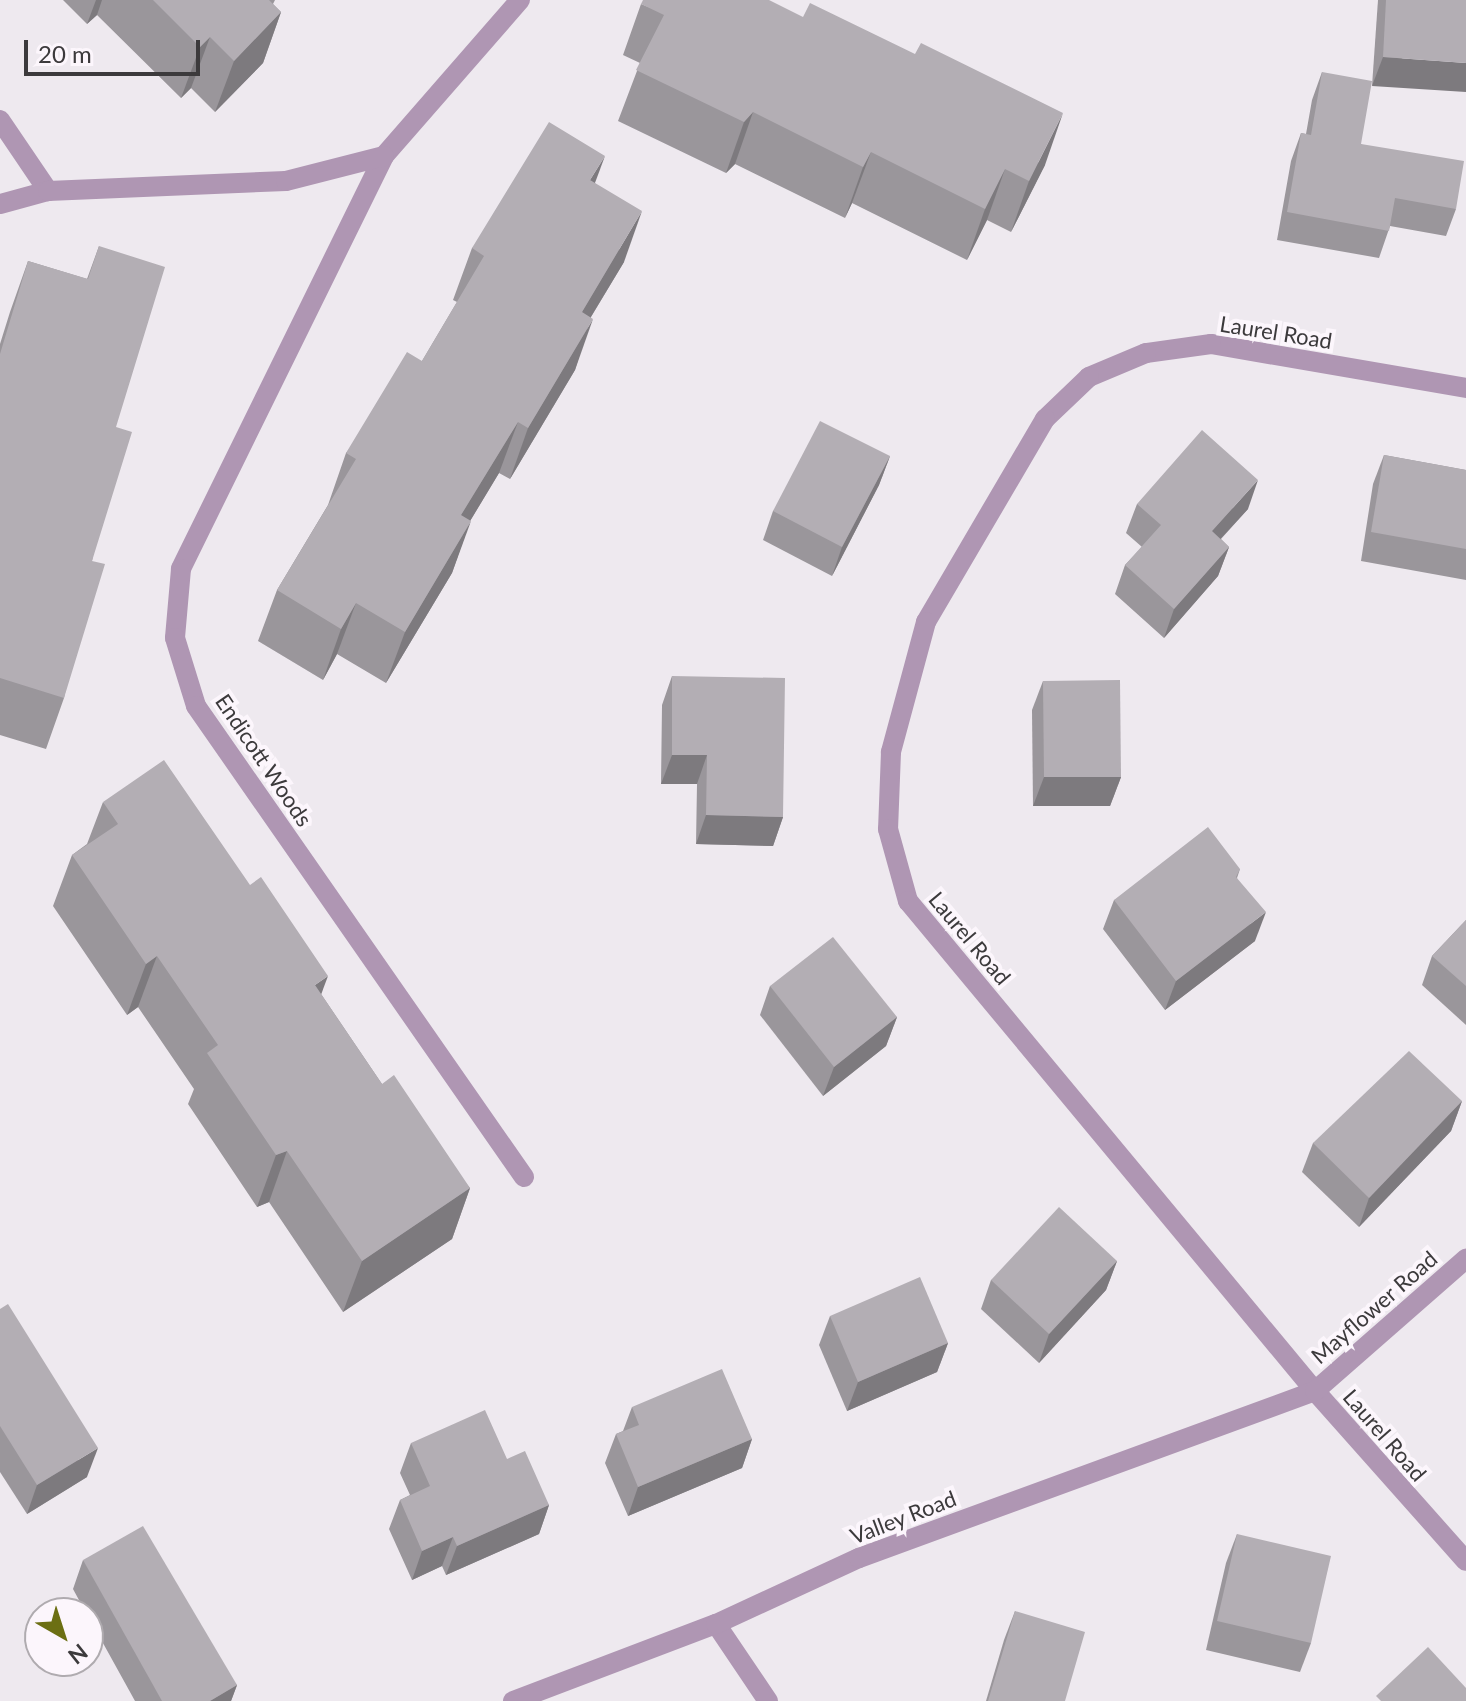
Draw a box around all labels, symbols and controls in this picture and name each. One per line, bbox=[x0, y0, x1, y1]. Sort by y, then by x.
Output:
scale bar bbox=[28, 24, 204, 74]
text: 20 m bbox=[38, 39, 92, 68]
street label: Laurel Road bbox=[1218, 310, 1334, 354]
street label: Endicott Woods bbox=[210, 689, 318, 831]
street label: Laurel Road bbox=[923, 886, 1017, 990]
street label: Mayflower Road bbox=[1306, 1245, 1442, 1369]
street label: Laurel Road bbox=[1338, 1384, 1432, 1486]
street label: Valley Road bbox=[846, 1485, 960, 1549]
north arrow bbox=[24, 1597, 104, 1677]
text: N bbox=[63, 1639, 93, 1670]

